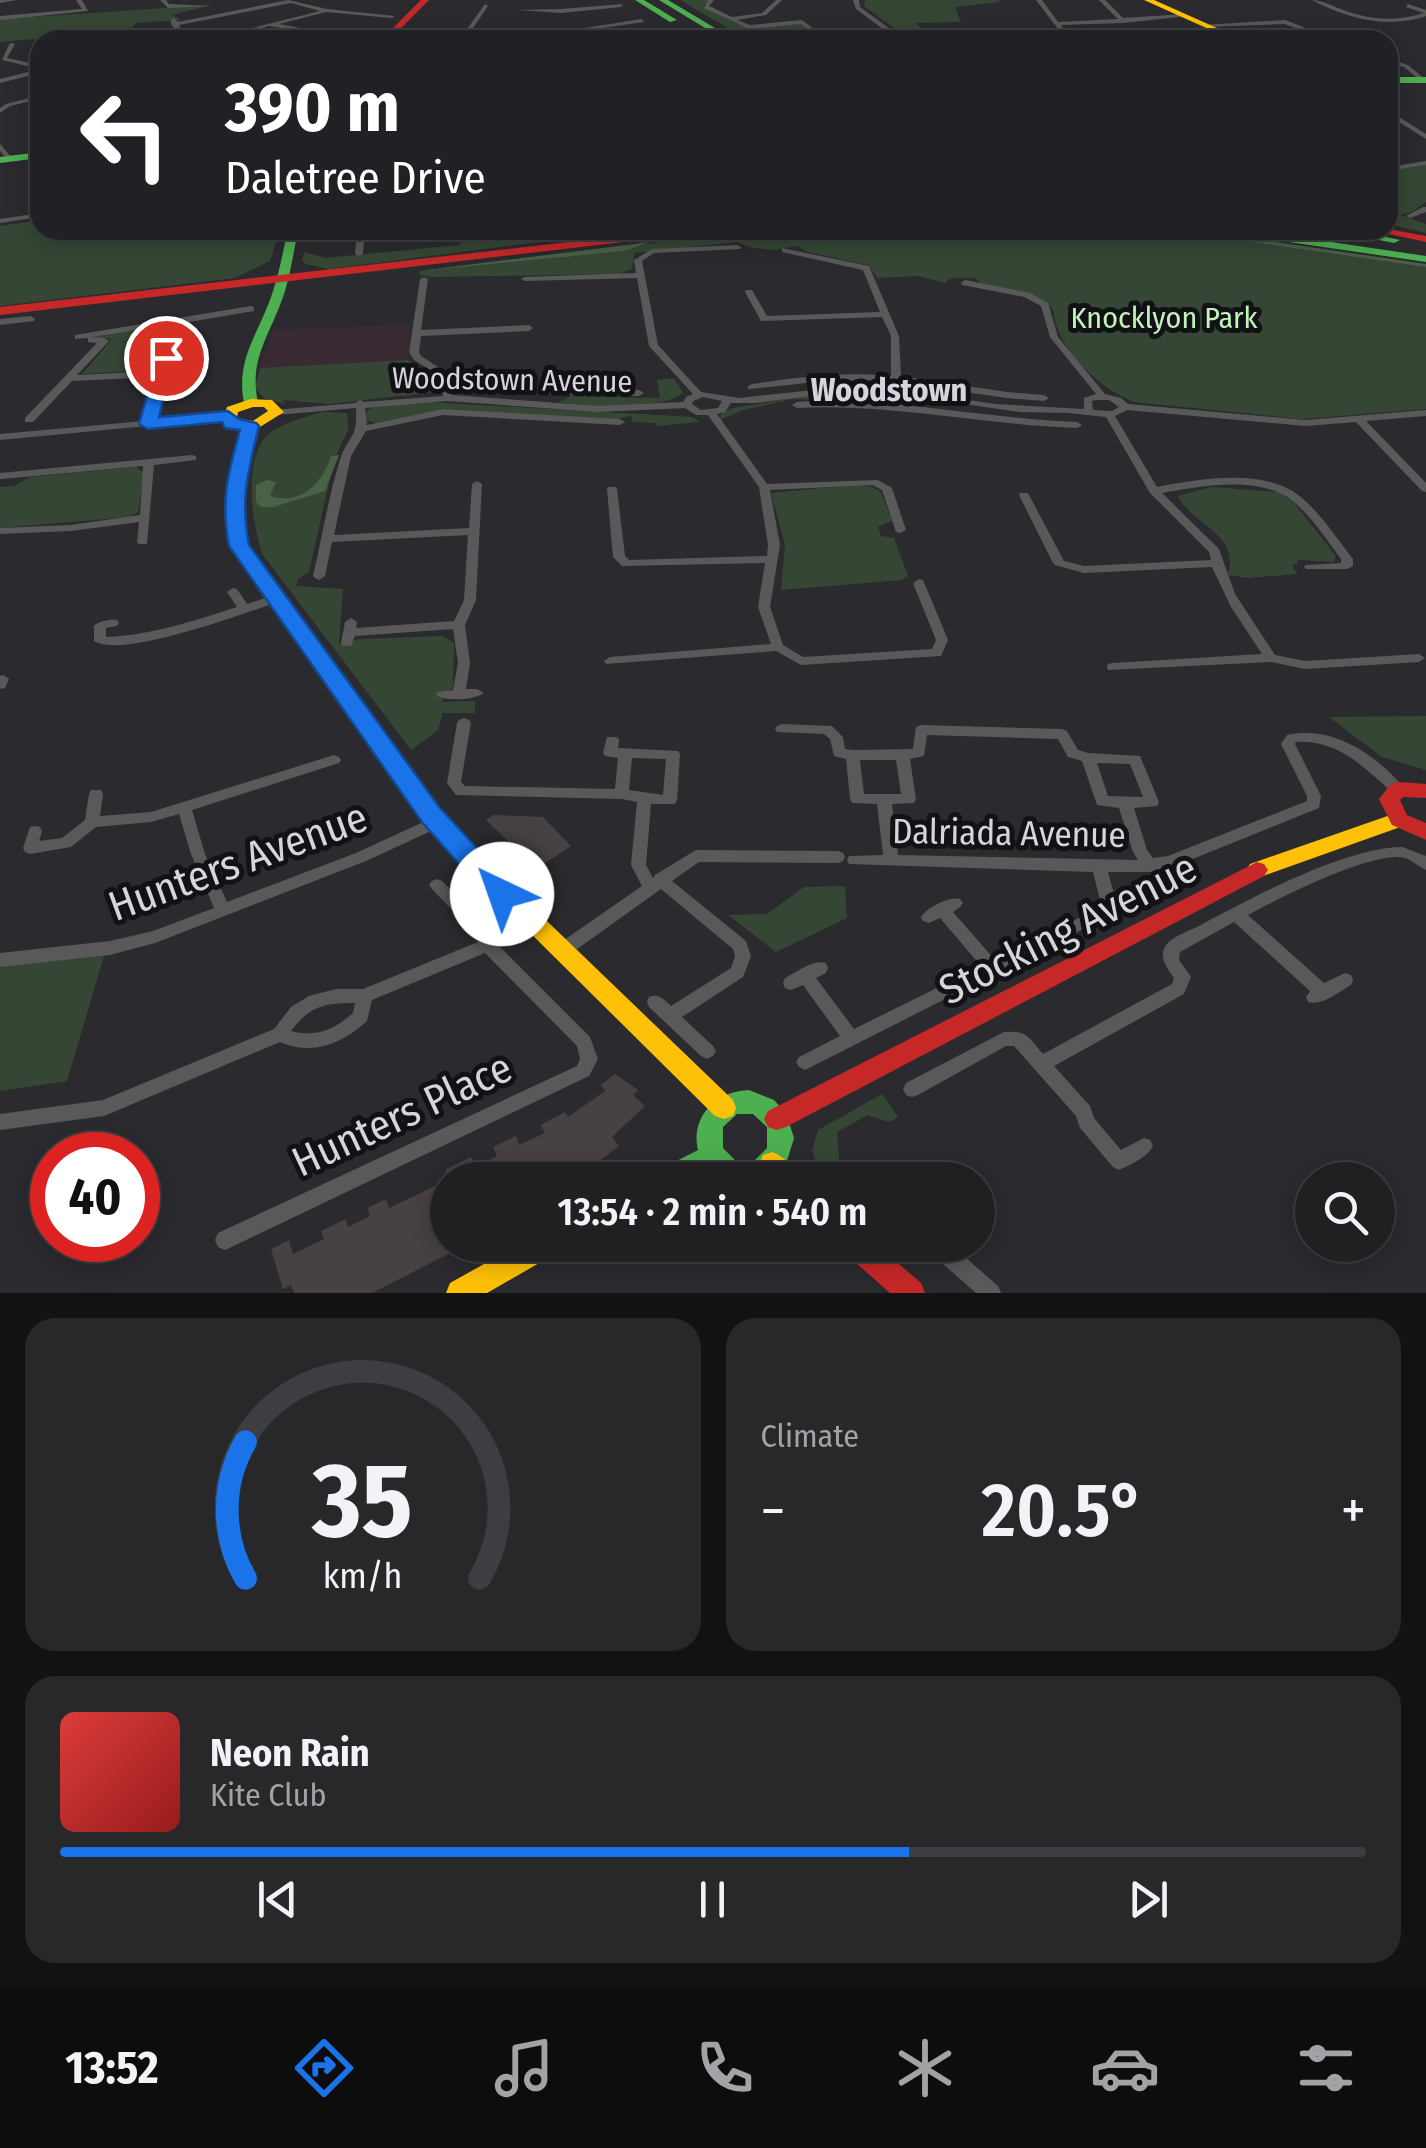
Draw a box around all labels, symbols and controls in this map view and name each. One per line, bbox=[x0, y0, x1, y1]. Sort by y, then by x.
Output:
text: 390 m bbox=[225, 66, 400, 150]
icon: left bbox=[60, 70, 190, 200]
text: Daletree Drive bbox=[225, 151, 486, 205]
park label: Knocklyon Park bbox=[1070, 300, 1258, 336]
pin bbox=[124, 316, 209, 401]
icon: arrive bbox=[139, 331, 194, 386]
street label: Woodstown Avenue bbox=[391, 360, 633, 400]
district label: Woodstown bbox=[811, 371, 967, 409]
street label: Hunters Avenue bbox=[102, 792, 374, 932]
street label: Dalriada Avenue bbox=[892, 810, 1126, 856]
position arrow bbox=[450, 842, 554, 946]
street label: Stocking Avenue bbox=[931, 843, 1205, 1015]
street label: Hunters Place bbox=[284, 1042, 520, 1188]
speed limit sign: 40 bbox=[30, 1132, 160, 1262]
map controls bbox=[1295, 1162, 1395, 1262]
button: search bbox=[1295, 1162, 1395, 1262]
text: 13:54 · 2 min · 540 m bbox=[558, 1189, 867, 1235]
text: Climate bbox=[761, 1417, 859, 1455]
text: 35 bbox=[312, 1439, 413, 1564]
text: 20.5° bbox=[982, 1466, 1145, 1556]
text: − bbox=[761, 1478, 785, 1544]
text: + bbox=[1341, 1478, 1366, 1544]
text: km/h bbox=[323, 1555, 403, 1597]
text: Neon Rain bbox=[210, 1730, 370, 1776]
text: Kite Club bbox=[210, 1776, 326, 1814]
icon: previous bbox=[250, 1872, 305, 1927]
icon: pause bbox=[685, 1872, 740, 1927]
icon: next bbox=[1121, 1872, 1176, 1927]
icon: directions bbox=[289, 2033, 359, 2103]
icon: music bbox=[489, 2033, 559, 2103]
icon: phone bbox=[690, 2033, 760, 2103]
icon: climate bbox=[890, 2033, 960, 2103]
icon: car bbox=[1090, 2033, 1160, 2103]
icon: filters bbox=[1291, 2033, 1361, 2103]
text: 13:52 bbox=[65, 2041, 159, 2095]

